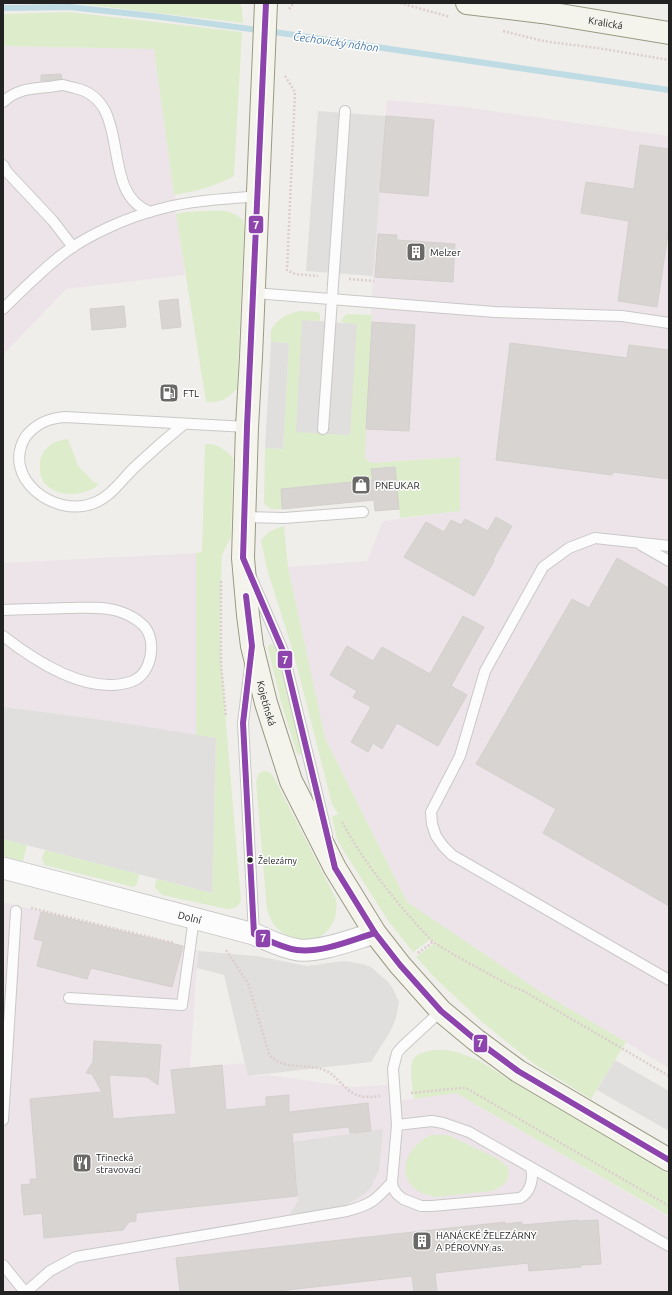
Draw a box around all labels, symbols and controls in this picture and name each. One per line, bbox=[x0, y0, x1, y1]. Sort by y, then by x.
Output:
street label: Kralická bbox=[587, 15, 624, 31]
water label: Čechovický náhon bbox=[293, 29, 380, 54]
line badge: 7 bbox=[248, 215, 264, 234]
text: 7 bbox=[253, 219, 259, 231]
building icon: Melzer bbox=[405, 241, 427, 263]
place label: Melzer bbox=[430, 247, 461, 258]
fuel station icon: FTL bbox=[158, 382, 180, 404]
place label: FTL bbox=[183, 388, 199, 399]
shop icon: PNEUKAR bbox=[350, 474, 372, 496]
place label: PNEUKAR bbox=[375, 480, 420, 491]
line badge: 7 bbox=[277, 650, 293, 669]
text: 7 bbox=[282, 654, 288, 666]
street label: Kojetínská bbox=[255, 680, 278, 727]
place label: Železárny bbox=[258, 854, 298, 866]
marker: Železárny bbox=[245, 855, 255, 865]
street label: Dolní bbox=[177, 909, 203, 926]
line badge: 7 bbox=[255, 929, 271, 948]
text: 7 bbox=[260, 932, 266, 944]
line badge: 7 bbox=[473, 1034, 488, 1053]
text: 7 bbox=[477, 1037, 483, 1049]
restaurant icon: Třinecká stravovací bbox=[71, 1152, 93, 1174]
place label: Třinecká stravovací bbox=[96, 1152, 142, 1175]
place label: HANÁCKÉ ŽELEZÁRNY A PÉROVNY as. bbox=[436, 1229, 537, 1253]
building icon: HANÁCKÉ ŽELEZÁRNY A PÉROVNY as. bbox=[411, 1230, 433, 1252]

